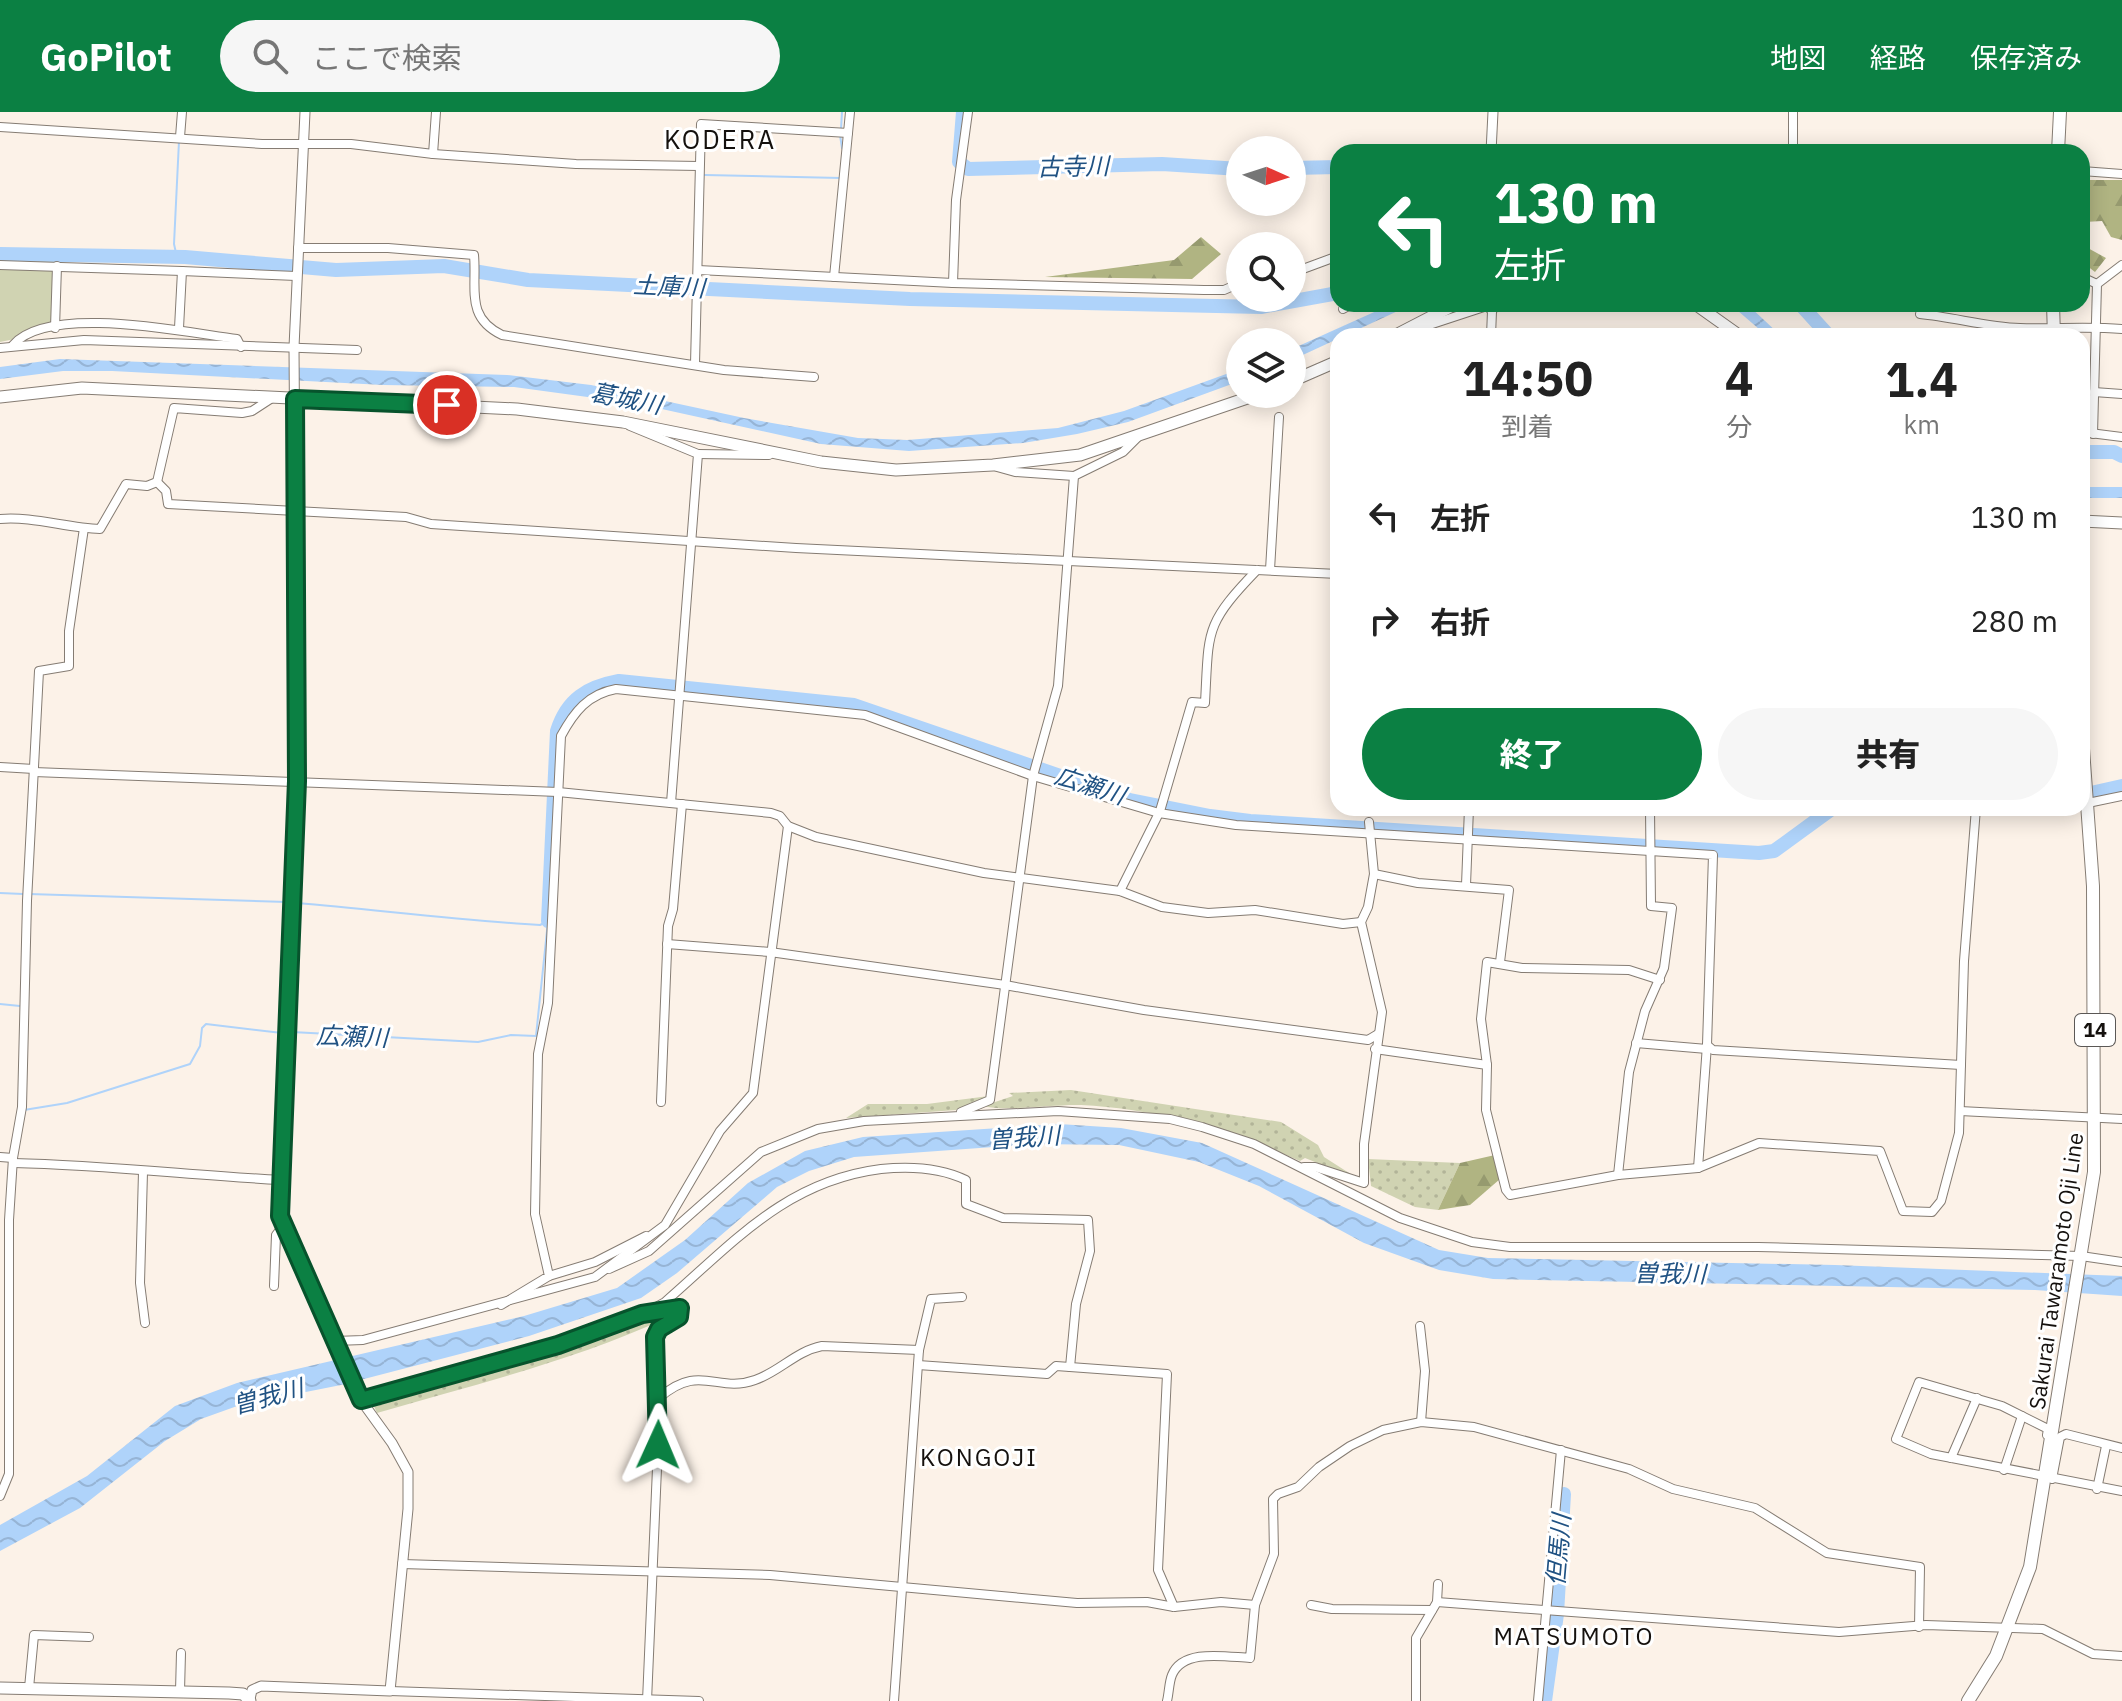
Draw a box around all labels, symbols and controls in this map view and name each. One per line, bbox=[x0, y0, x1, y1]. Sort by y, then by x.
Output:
search box bbox=[220, 20, 780, 92]
text: GoPilot bbox=[40, 32, 172, 81]
icon: search bbox=[248, 34, 292, 78]
text: ここで検索 bbox=[312, 38, 462, 77]
text: 地図 bbox=[1770, 39, 1826, 76]
text: 経路 bbox=[1870, 39, 1926, 76]
text: 保存済み bbox=[1970, 39, 2082, 76]
district label: KODERA bbox=[664, 122, 776, 156]
north arrow bbox=[1226, 136, 1306, 216]
map controls bbox=[1226, 136, 1306, 408]
water label: 古寺川 bbox=[1037, 149, 1112, 183]
text: 130 m bbox=[1494, 166, 1658, 238]
icon: left bbox=[1362, 176, 1466, 280]
button: search bbox=[1226, 232, 1306, 312]
text: 左折 bbox=[1494, 241, 1566, 288]
water label: 土庫川 bbox=[632, 268, 709, 304]
button: layers bbox=[1226, 328, 1306, 408]
text: 14:50 bbox=[1462, 347, 1593, 409]
text: 4 bbox=[1725, 347, 1754, 409]
text: 1.4 bbox=[1886, 348, 1958, 410]
pin bbox=[413, 371, 481, 439]
water label: 葛城川 bbox=[588, 375, 668, 421]
icon: arrive bbox=[425, 383, 469, 427]
text: km bbox=[1904, 407, 1940, 441]
text: 到着 bbox=[1501, 409, 1553, 443]
text: 分 bbox=[1726, 409, 1752, 443]
icon: left bbox=[1362, 494, 1406, 538]
text: 130 m bbox=[1971, 497, 2058, 536]
text: 左折 bbox=[1430, 498, 1490, 537]
icon: right bbox=[1362, 598, 1406, 642]
text: 280 m bbox=[1971, 601, 2058, 640]
text: 右折 bbox=[1430, 602, 1490, 641]
button: 終了 bbox=[1362, 708, 1702, 800]
button: 共有 bbox=[1718, 708, 2058, 800]
water label: 広瀬川 bbox=[1051, 759, 1132, 812]
road number: 14 bbox=[2075, 1014, 2115, 1046]
water label: 広瀬川 bbox=[315, 1019, 392, 1053]
water label: 曽我川 bbox=[987, 1118, 1064, 1155]
street label: Sakurai Tawaramoto Oji Line bbox=[2022, 1131, 2089, 1411]
water label: 曽我川 bbox=[1634, 1256, 1709, 1290]
water label: 曽我川 bbox=[229, 1370, 310, 1421]
position arrow bbox=[616, 1403, 700, 1487]
district label: KONGOJI bbox=[920, 1441, 1038, 1473]
water label: 但馬川 bbox=[1539, 1510, 1577, 1587]
district label: MATSUMOTO bbox=[1493, 1620, 1655, 1652]

